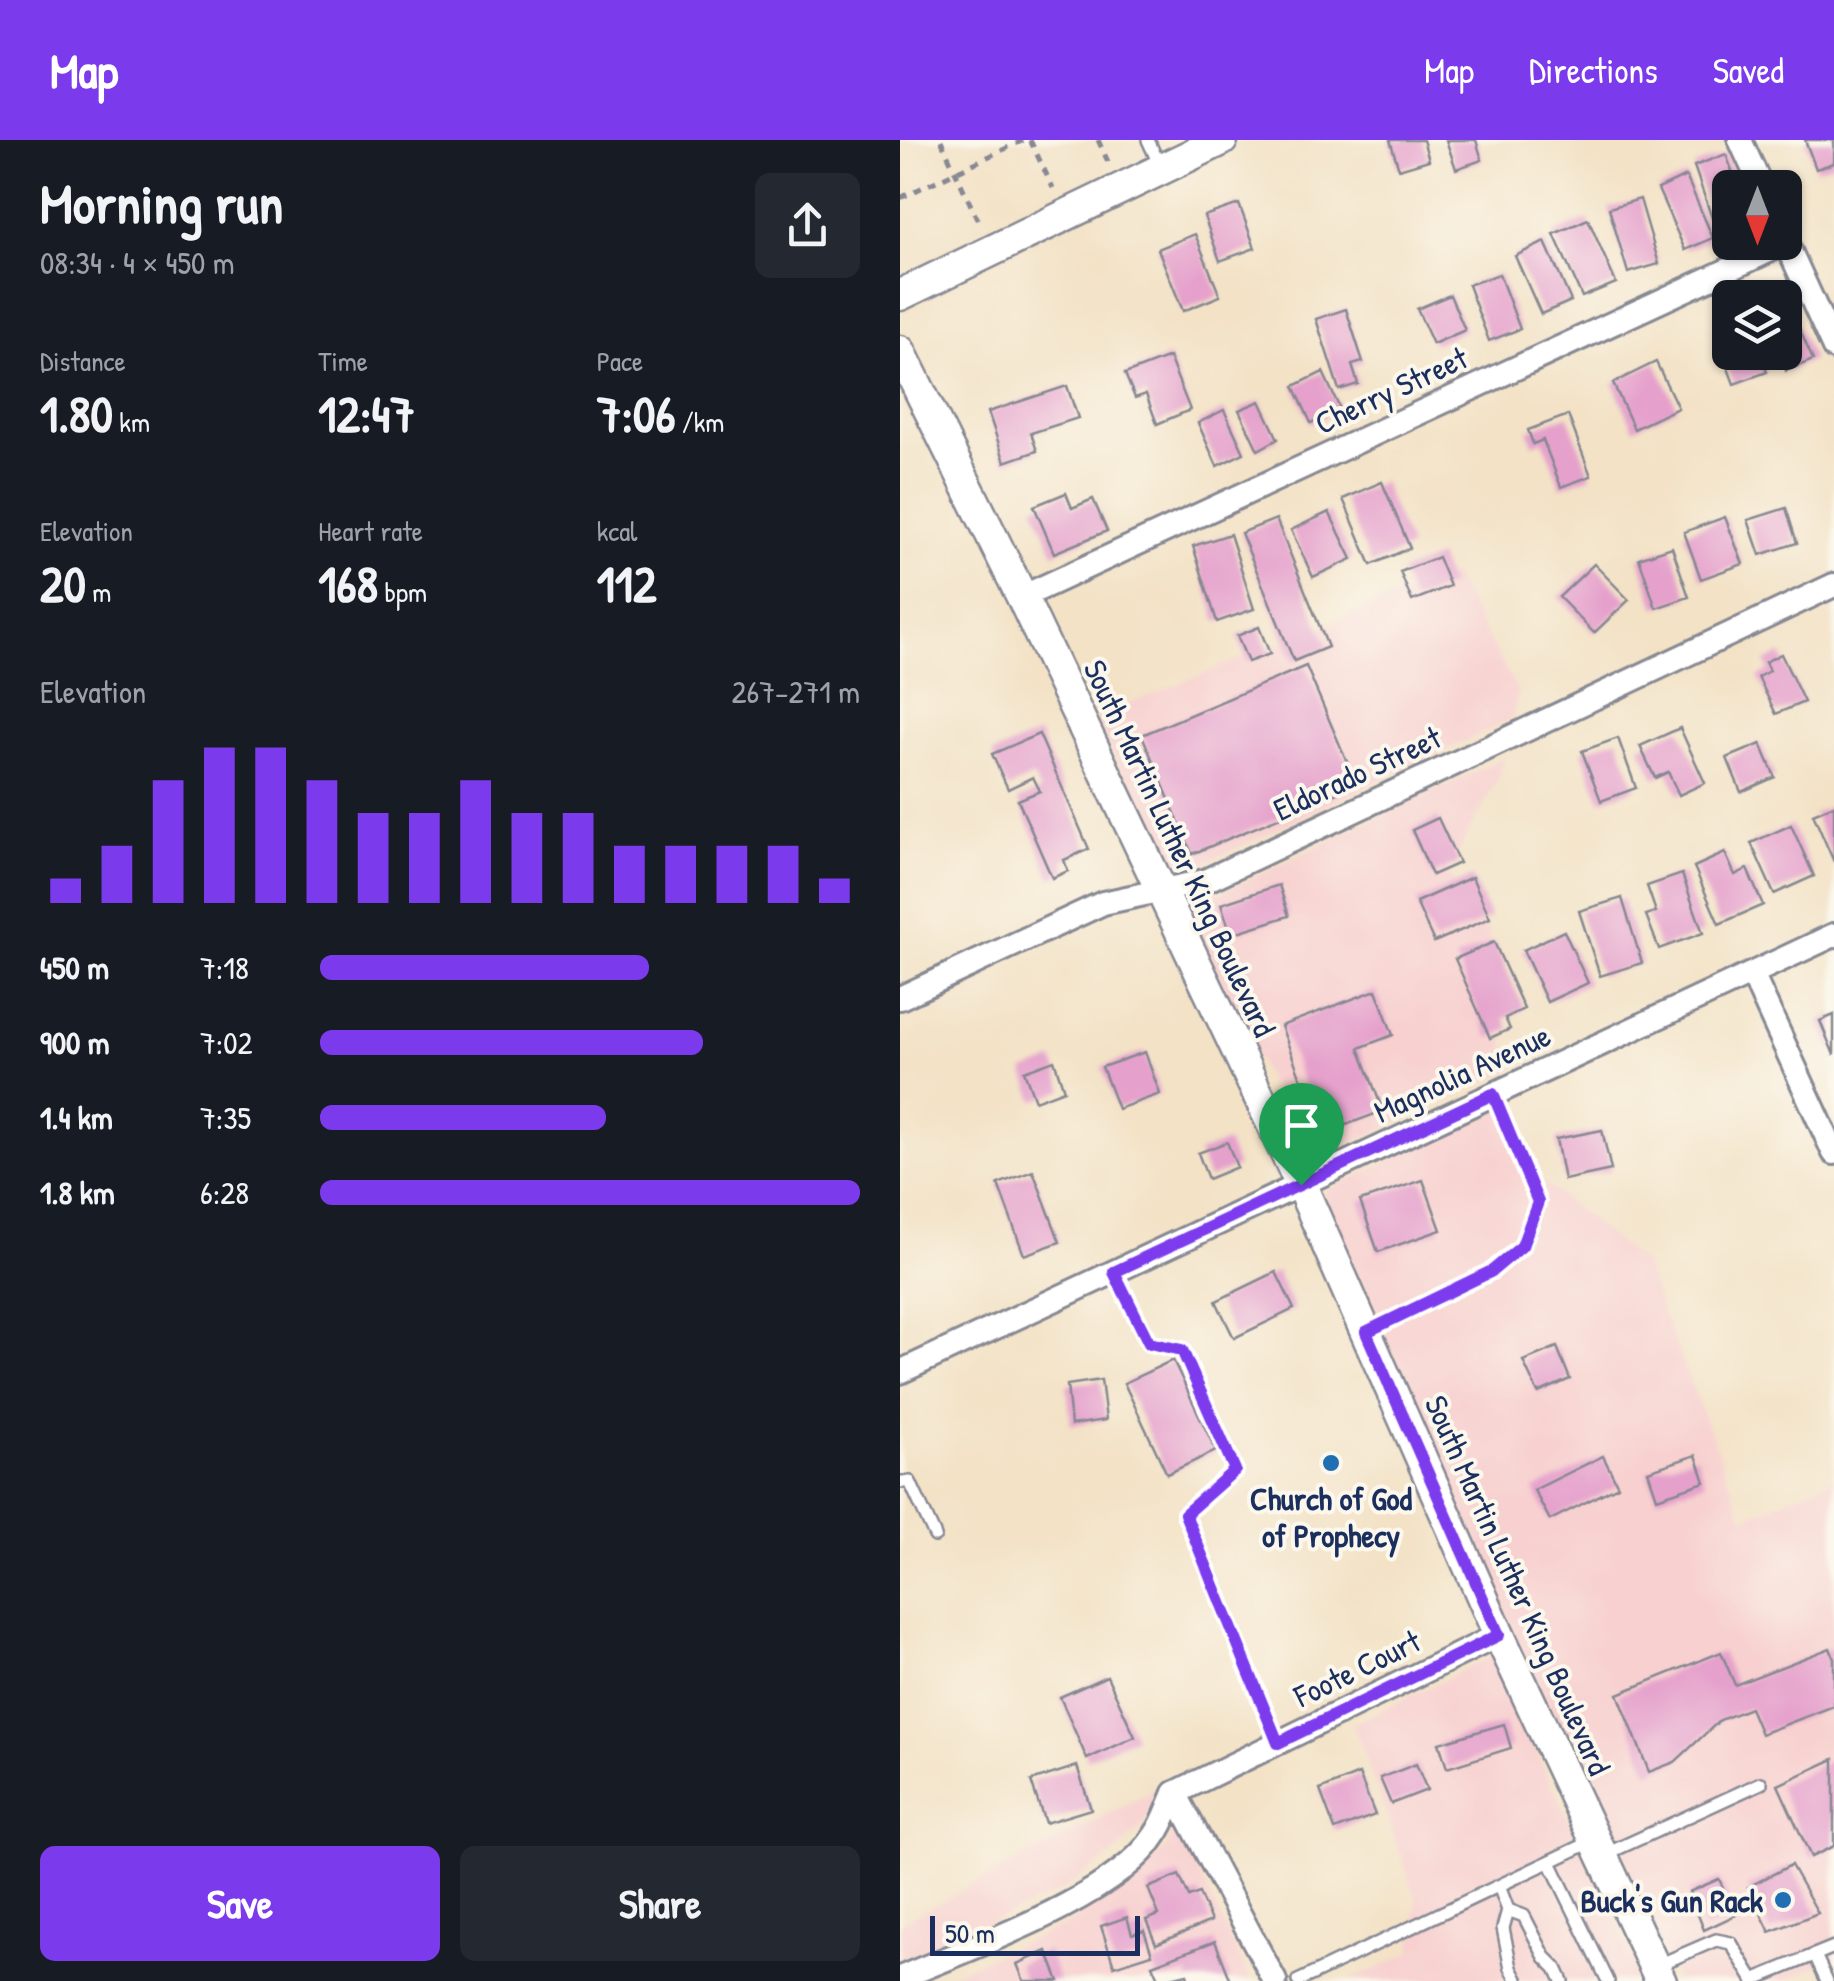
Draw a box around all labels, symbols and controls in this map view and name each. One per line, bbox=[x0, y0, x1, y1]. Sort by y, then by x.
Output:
text: Map bbox=[50, 38, 118, 103]
text: Map bbox=[1424, 47, 1474, 94]
text: Directions bbox=[1529, 47, 1658, 94]
text: Saved bbox=[1713, 47, 1784, 94]
text: Morning run bbox=[40, 166, 283, 240]
north arrow bbox=[1712, 170, 1802, 260]
map controls bbox=[1712, 170, 1802, 370]
button: share bbox=[755, 173, 860, 278]
text: 08:34 · 4 × 450 m bbox=[40, 241, 234, 284]
button: layers bbox=[1712, 280, 1802, 370]
street label: Cherry Street bbox=[1308, 335, 1475, 444]
text: Distance bbox=[40, 342, 126, 380]
text: Time bbox=[318, 342, 368, 380]
text: Pace bbox=[597, 342, 643, 380]
text: 1.80 bbox=[40, 380, 113, 448]
text: 12:47 bbox=[318, 380, 415, 448]
text: 7:06 bbox=[597, 380, 675, 448]
text: km bbox=[113, 403, 150, 441]
text: /km bbox=[675, 403, 724, 441]
text: Elevation bbox=[40, 512, 133, 550]
text: Heart rate bbox=[318, 512, 423, 550]
text: kcal bbox=[597, 512, 638, 550]
text: 20 bbox=[40, 550, 86, 618]
text: 168 bbox=[318, 550, 378, 618]
text: 112 bbox=[597, 550, 656, 618]
text: m bbox=[86, 573, 111, 611]
text: bpm bbox=[378, 573, 427, 611]
street label: South Martin Luther King Boulevard bbox=[1074, 653, 1286, 1043]
text: Elevation bbox=[40, 670, 146, 713]
text: 267–271 m bbox=[731, 670, 860, 713]
street label: Eldorado Street bbox=[1266, 715, 1449, 831]
text: 450 m bbox=[40, 946, 109, 989]
text: 7:18 bbox=[200, 946, 249, 989]
street label: Magnolia Avenue bbox=[1367, 1013, 1557, 1133]
text: 900 m bbox=[40, 1021, 110, 1064]
text: 7:02 bbox=[200, 1021, 253, 1064]
pin bbox=[1259, 1083, 1344, 1186]
text: 1.4 km bbox=[40, 1096, 113, 1139]
text: 7:35 bbox=[200, 1096, 251, 1139]
icon: arrive bbox=[1274, 1098, 1329, 1153]
text: 1.8 km bbox=[40, 1171, 115, 1214]
text: 6:28 bbox=[200, 1171, 249, 1214]
street label: South Martin Luther King Boulevard bbox=[1415, 1389, 1621, 1781]
marker: Church of God of Prophecy bbox=[1320, 1452, 1342, 1474]
place label: Church of God of Prophecy bbox=[1250, 1477, 1412, 1558]
street label: Foote Court bbox=[1286, 1619, 1428, 1717]
button: Save bbox=[40, 1846, 440, 1961]
button: Share bbox=[460, 1846, 860, 1961]
place label: Buck's Gun Rack bbox=[1581, 1879, 1764, 1922]
marker: Buck's Gun Rack bbox=[1772, 1889, 1794, 1911]
scale bar bbox=[930, 1911, 1140, 1956]
text: 50 m bbox=[945, 1914, 995, 1952]

